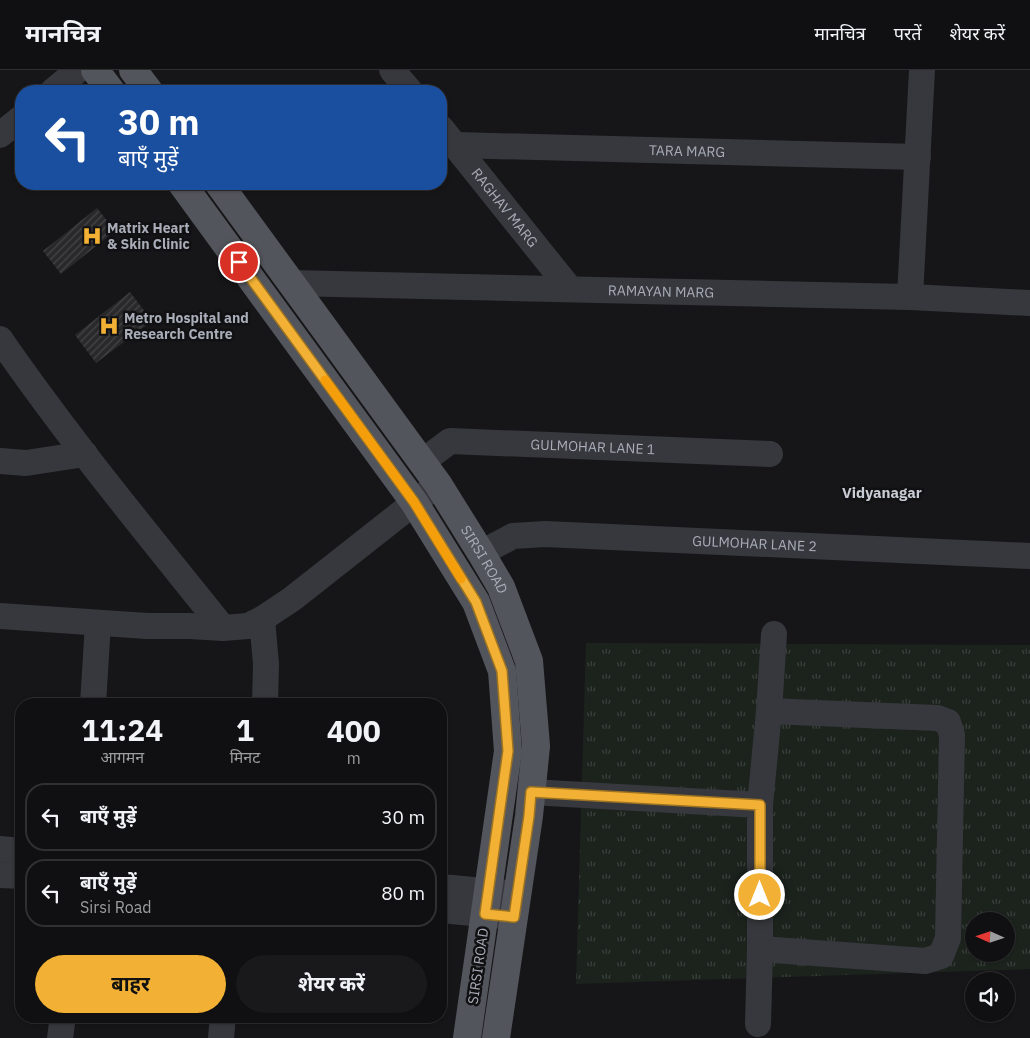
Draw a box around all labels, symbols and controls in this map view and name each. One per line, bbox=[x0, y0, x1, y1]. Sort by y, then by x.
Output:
text: मानचित्र bbox=[25, 17, 101, 49]
text: मानचित्र bbox=[814, 22, 866, 45]
text: परतें bbox=[894, 22, 922, 45]
text: शेयर करें bbox=[950, 22, 1005, 45]
text: 30 m bbox=[118, 99, 200, 145]
icon: left bbox=[35, 105, 100, 170]
street label: TARA MARG bbox=[649, 141, 725, 161]
text: बाएँ मुड़ें bbox=[118, 143, 179, 172]
street label: RAGHAV MARG bbox=[468, 164, 542, 251]
place label: Matrix Heart & Skin Clinic bbox=[107, 219, 190, 253]
hospital icon: Matrix Heart & Skin Clinic bbox=[81, 225, 103, 247]
pin bbox=[218, 241, 260, 283]
icon: arrive bbox=[225, 248, 253, 276]
street label: RAMAYAN MARG bbox=[608, 281, 714, 302]
place label: Metro Hospital and Research Centre bbox=[124, 309, 249, 343]
hospital icon: Metro Hospital and Research Centre bbox=[98, 315, 120, 337]
street label: GULMOHAR LANE 1 bbox=[530, 435, 656, 458]
district label: Vidyanagar bbox=[842, 483, 922, 502]
street label: SIRSI ROAD bbox=[457, 522, 512, 596]
street label: GULMOHAR LANE 2 bbox=[692, 532, 817, 555]
text: 11:24 bbox=[81, 710, 163, 749]
text: 1 bbox=[236, 710, 254, 749]
text: 400 bbox=[327, 711, 381, 750]
text: आगमन bbox=[100, 747, 144, 767]
text: मिनट bbox=[230, 747, 260, 767]
text: m bbox=[347, 748, 361, 768]
icon: left bbox=[37, 803, 65, 831]
text: बाएँ मुड़ें bbox=[80, 804, 137, 828]
text: 30 m bbox=[381, 805, 425, 829]
position arrow bbox=[733, 868, 785, 920]
text: बाएँ मुड़ें bbox=[80, 870, 137, 894]
icon: left bbox=[37, 879, 65, 907]
text: 80 m bbox=[381, 881, 425, 905]
text: Sirsi Road bbox=[80, 897, 152, 917]
north arrow bbox=[965, 912, 1015, 962]
map controls bbox=[965, 912, 1015, 1022]
street label: SIRSI ROAD bbox=[464, 927, 492, 1005]
button: बाहर bbox=[35, 955, 226, 1013]
button: शेयर करें bbox=[236, 955, 427, 1013]
button: sound bbox=[965, 972, 1015, 1022]

